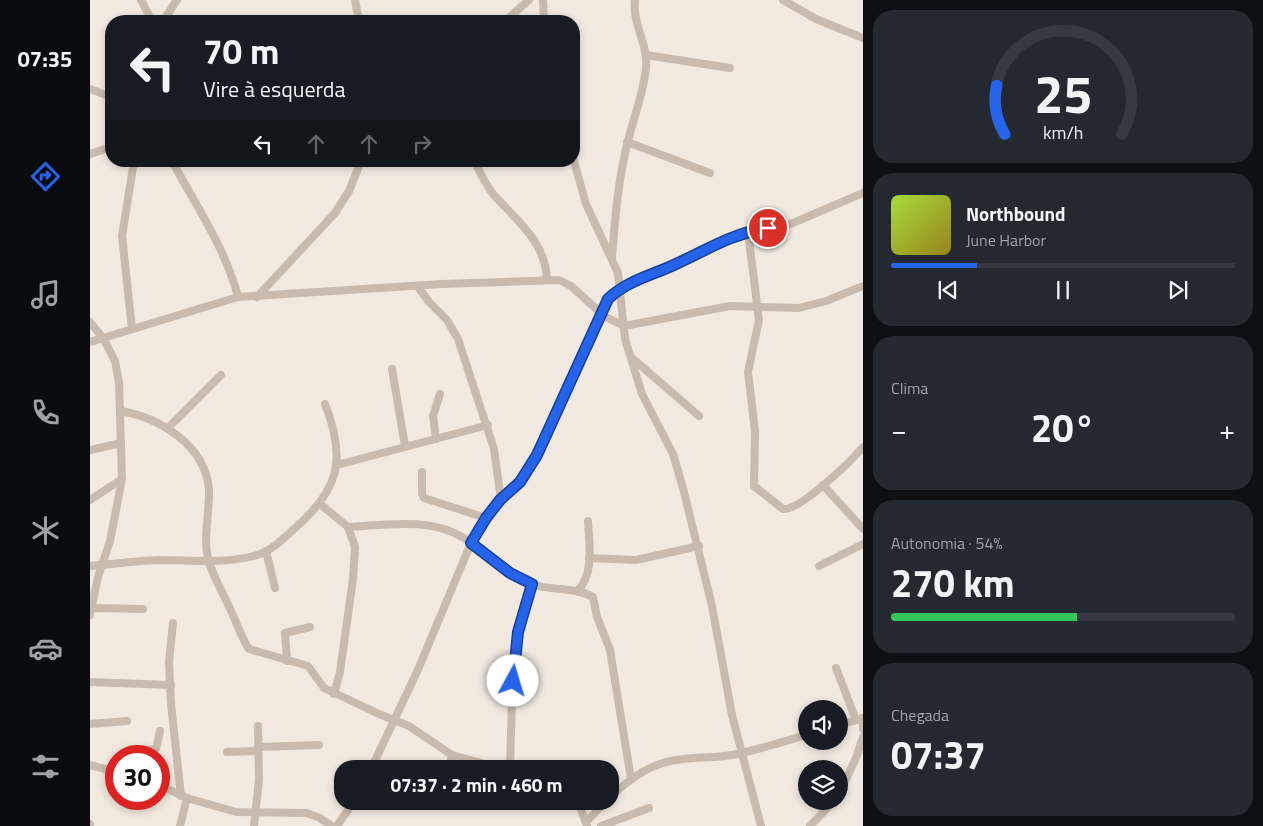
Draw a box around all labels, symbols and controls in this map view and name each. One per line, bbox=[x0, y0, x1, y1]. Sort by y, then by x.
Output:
text: 70 m bbox=[203, 24, 279, 78]
icon: left bbox=[120, 35, 185, 100]
text: 07:35 bbox=[18, 42, 72, 76]
text: 25 bbox=[1034, 54, 1092, 133]
text: Vire à esquerda bbox=[203, 72, 346, 106]
text: km/h bbox=[1043, 119, 1083, 146]
icon: left bbox=[249, 130, 277, 158]
icon: ahead bbox=[302, 130, 330, 158]
icon: ahead bbox=[355, 130, 383, 158]
icon: right bbox=[408, 130, 436, 158]
icon: directions bbox=[28, 159, 63, 194]
text: Northbound bbox=[966, 199, 1066, 228]
pin bbox=[747, 207, 789, 249]
icon: arrive bbox=[754, 214, 782, 242]
text: June Harbor bbox=[966, 228, 1046, 252]
icon: previous bbox=[934, 276, 962, 304]
icon: pause bbox=[1049, 276, 1077, 304]
icon: next bbox=[1164, 276, 1192, 304]
icon: music bbox=[28, 277, 63, 312]
text: Clima bbox=[891, 376, 928, 400]
icon: phone bbox=[28, 395, 63, 430]
text: 20° bbox=[1031, 399, 1095, 457]
text: − bbox=[891, 408, 907, 451]
text: + bbox=[1219, 408, 1235, 451]
icon: climate bbox=[28, 513, 63, 548]
text: Autonomia · 54% bbox=[891, 531, 1002, 555]
text: 270 km bbox=[891, 554, 1015, 612]
icon: car bbox=[28, 631, 63, 666]
position arrow bbox=[486, 654, 538, 706]
map controls bbox=[798, 700, 848, 810]
button: sound bbox=[798, 700, 848, 750]
text: Chegada bbox=[891, 703, 949, 727]
text: 07:37 bbox=[891, 726, 986, 784]
speed limit sign: 30 bbox=[105, 745, 170, 810]
icon: filters bbox=[28, 749, 63, 784]
button: layers bbox=[798, 760, 848, 810]
text: 07:37 · 2 min · 460 m bbox=[390, 770, 563, 799]

